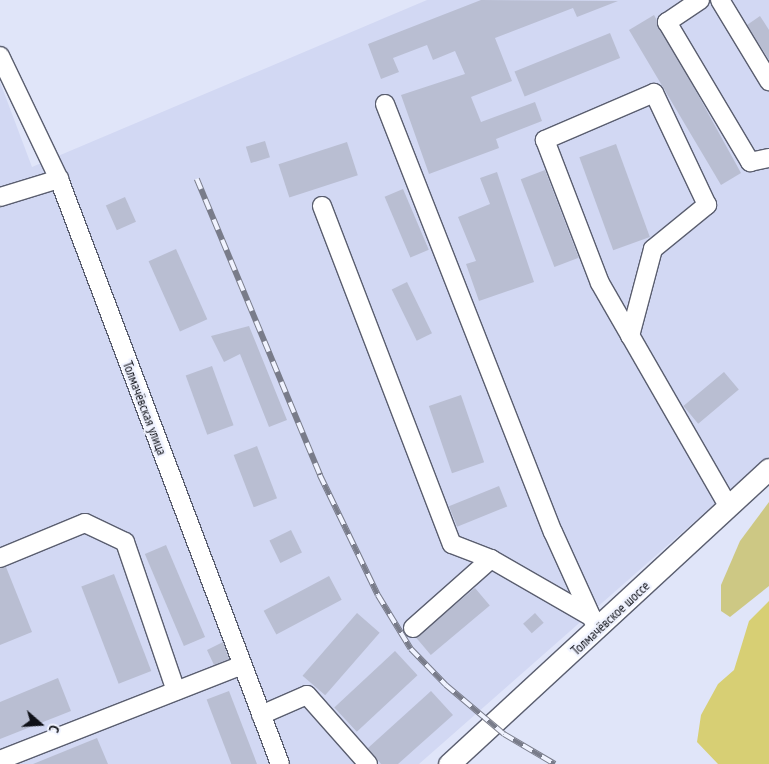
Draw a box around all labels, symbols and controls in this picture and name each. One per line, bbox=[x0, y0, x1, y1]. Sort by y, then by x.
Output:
street label: Толмачёвская улица bbox=[119, 359, 171, 457]
street label: Толмачёвское шоссе bbox=[567, 577, 653, 659]
north arrow bbox=[15, 699, 65, 749]
text: С bbox=[45, 723, 64, 735]

